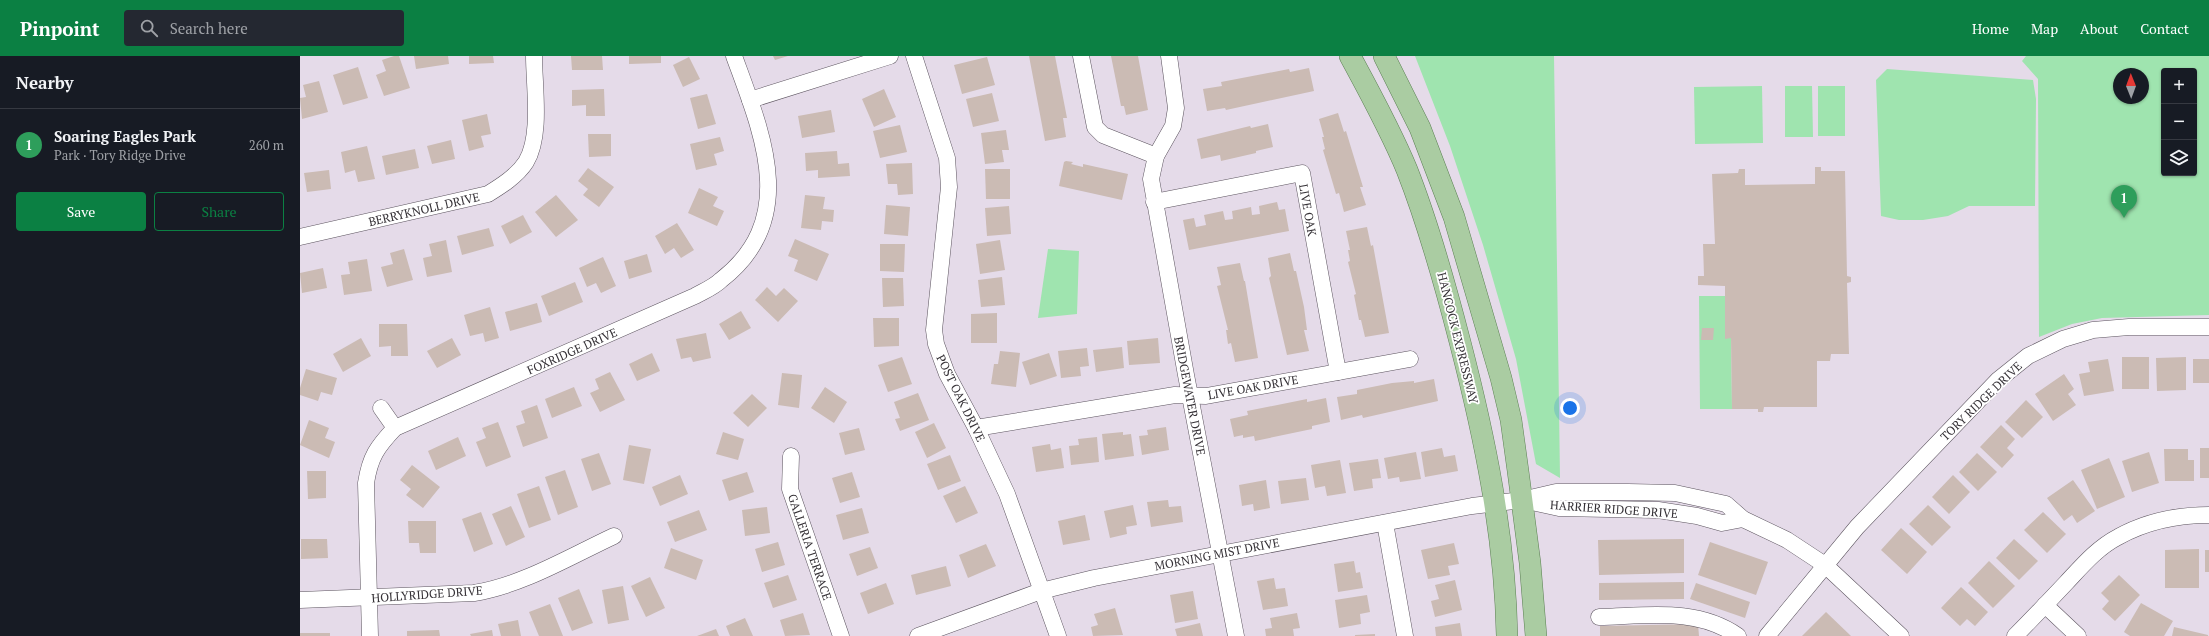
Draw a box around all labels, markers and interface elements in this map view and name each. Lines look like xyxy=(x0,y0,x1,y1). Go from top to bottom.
search box xyxy=(124,10,404,46)
text: Pinpoint xyxy=(20,16,100,41)
icon: search xyxy=(138,17,160,39)
text: Search here xyxy=(170,18,248,38)
text: Home xyxy=(1972,19,2009,38)
text: Map xyxy=(2031,19,2058,38)
text: About xyxy=(2080,19,2118,38)
text: Contact xyxy=(2140,19,2189,38)
north arrow xyxy=(2113,68,2149,104)
map controls xyxy=(2161,68,2197,176)
button: + xyxy=(2161,68,2197,104)
text: Nearby xyxy=(16,71,74,94)
button: − xyxy=(2161,104,2197,140)
text: Soaring Eagles Park xyxy=(54,126,196,146)
text: 1 xyxy=(25,136,33,154)
text: 260 m xyxy=(249,136,284,154)
button: layers xyxy=(2161,140,2197,176)
text: Park · Tory Ridge Drive xyxy=(54,146,186,164)
street label: LIVE OAK xyxy=(1296,183,1320,238)
pin: 1 xyxy=(2111,185,2137,218)
street label: BERRYKNOLL DRIVE xyxy=(367,189,481,229)
button: Save xyxy=(16,192,146,231)
button: Share xyxy=(154,192,284,231)
street label: HANCOCK EXPRESSWAY xyxy=(1434,271,1482,406)
street label: FOXRIDGE DRIVE xyxy=(525,324,619,378)
street label: BRIDGEWATER DRIVE xyxy=(1171,335,1209,457)
street label: POST OAK DRIVE xyxy=(933,352,989,444)
street label: TORY RIDGE DRIVE xyxy=(1937,358,2025,444)
street label: LIVE OAK DRIVE xyxy=(1207,372,1299,402)
your location xyxy=(1560,398,1580,418)
street label: GALLERIA TERRACE xyxy=(785,492,835,602)
street label: HARRIER RIDGE DRIVE xyxy=(1550,497,1678,521)
street label: MORNING MIST DRIVE xyxy=(1153,535,1281,573)
street label: HOLLYRIDGE DRIVE xyxy=(371,583,483,605)

